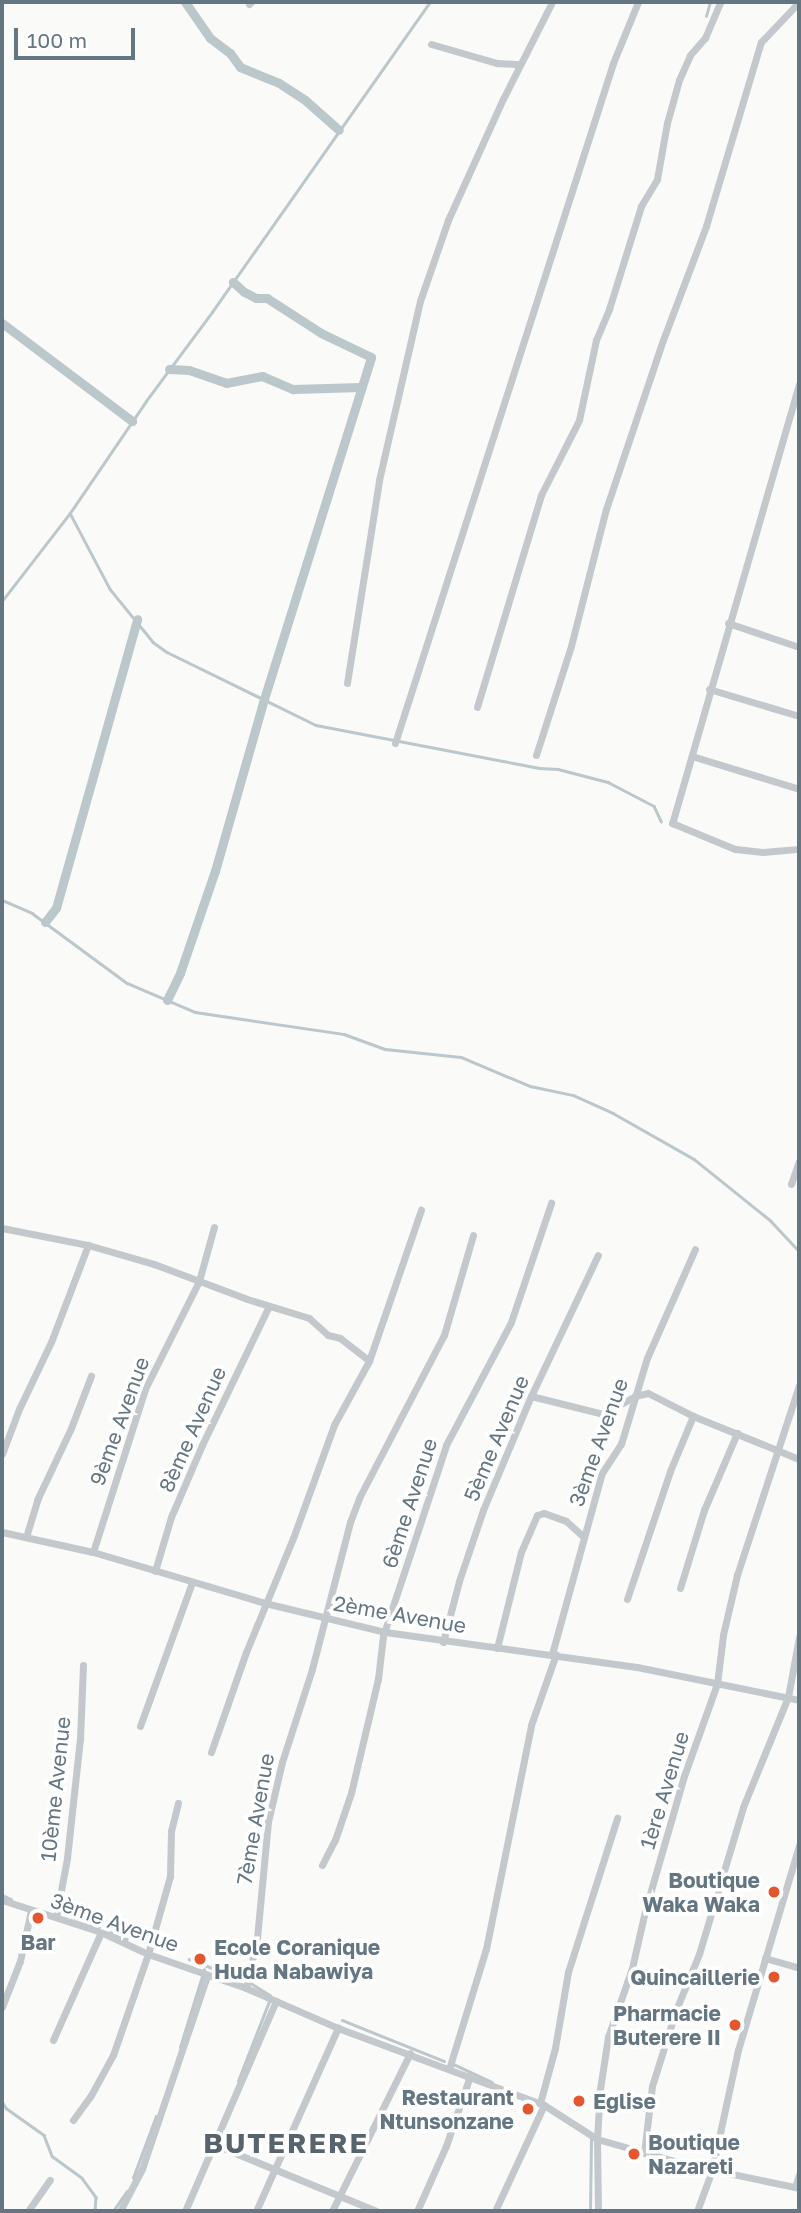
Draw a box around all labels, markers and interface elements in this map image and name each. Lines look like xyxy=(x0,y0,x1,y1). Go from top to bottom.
scale bar xyxy=(18,14,138,58)
text: 100 m xyxy=(27,27,87,53)
street label: 9ème Avenue xyxy=(84,1353,154,1489)
street label: 8ème Avenue xyxy=(153,1362,231,1496)
street label: 5ème Avenue xyxy=(458,1371,534,1505)
street label: 3ème Avenue xyxy=(563,1374,633,1510)
street label: 6ème Avenue xyxy=(376,1435,442,1571)
street label: 2ème Avenue xyxy=(332,1590,468,1638)
street label: 10ème Avenue xyxy=(35,1715,75,1863)
street label: 1ère Avenue xyxy=(634,1728,694,1852)
street label: 7ème Avenue xyxy=(231,1751,279,1887)
place label: Boutique Waka Waka xyxy=(642,1867,760,1917)
marker: Boutique Waka Waka xyxy=(766,1884,782,1900)
street label: 3ème Avenue xyxy=(47,1887,183,1957)
marker: Bar xyxy=(30,1910,46,1926)
place label: Bar xyxy=(20,1929,56,1955)
place label: Ecole Coranique Huda Nabawiya xyxy=(214,1934,380,1984)
marker: Ecole Coranique Huda Nabawiya xyxy=(192,1951,208,1967)
place label: Quincaillerie xyxy=(630,1964,760,1990)
marker: Quincaillerie xyxy=(766,1969,782,1985)
place label: Pharmacie Buterere II xyxy=(613,2000,721,2050)
marker: Pharmacie Buterere II xyxy=(727,2017,743,2033)
place label: Restaurant Ntunsonzane xyxy=(379,2084,514,2134)
place label: Eglise xyxy=(593,2088,656,2114)
marker: Eglise xyxy=(571,2093,587,2109)
marker: Restaurant Ntunsonzane xyxy=(520,2101,536,2117)
district label: BUTERERE xyxy=(204,2126,368,2160)
place label: Boutique Nazareti xyxy=(648,2129,740,2179)
marker: Boutique Nazareti xyxy=(626,2146,642,2162)

